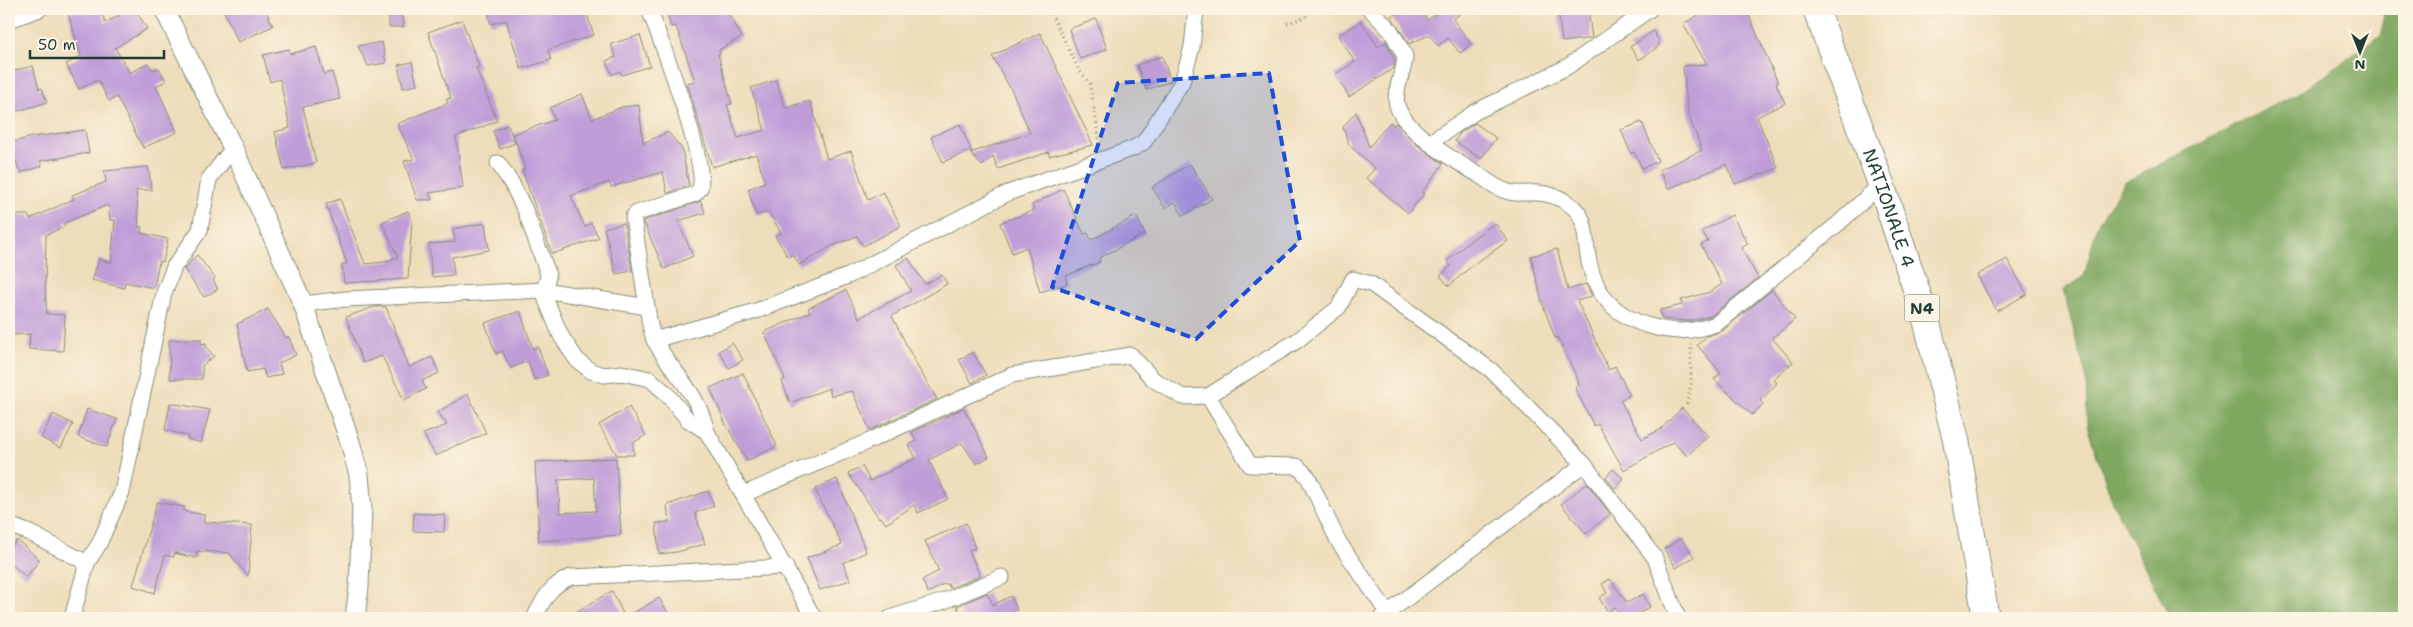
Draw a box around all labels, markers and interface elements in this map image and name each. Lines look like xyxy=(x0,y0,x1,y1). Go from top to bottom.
scale bar xyxy=(30,28,164,60)
north arrow xyxy=(2336,28,2386,78)
text: 50 m xyxy=(38,35,76,55)
text: N xyxy=(2354,56,2366,74)
street label: NATIONALE 4 xyxy=(1857,145,1920,271)
road number: N4 xyxy=(1904,294,1940,322)

